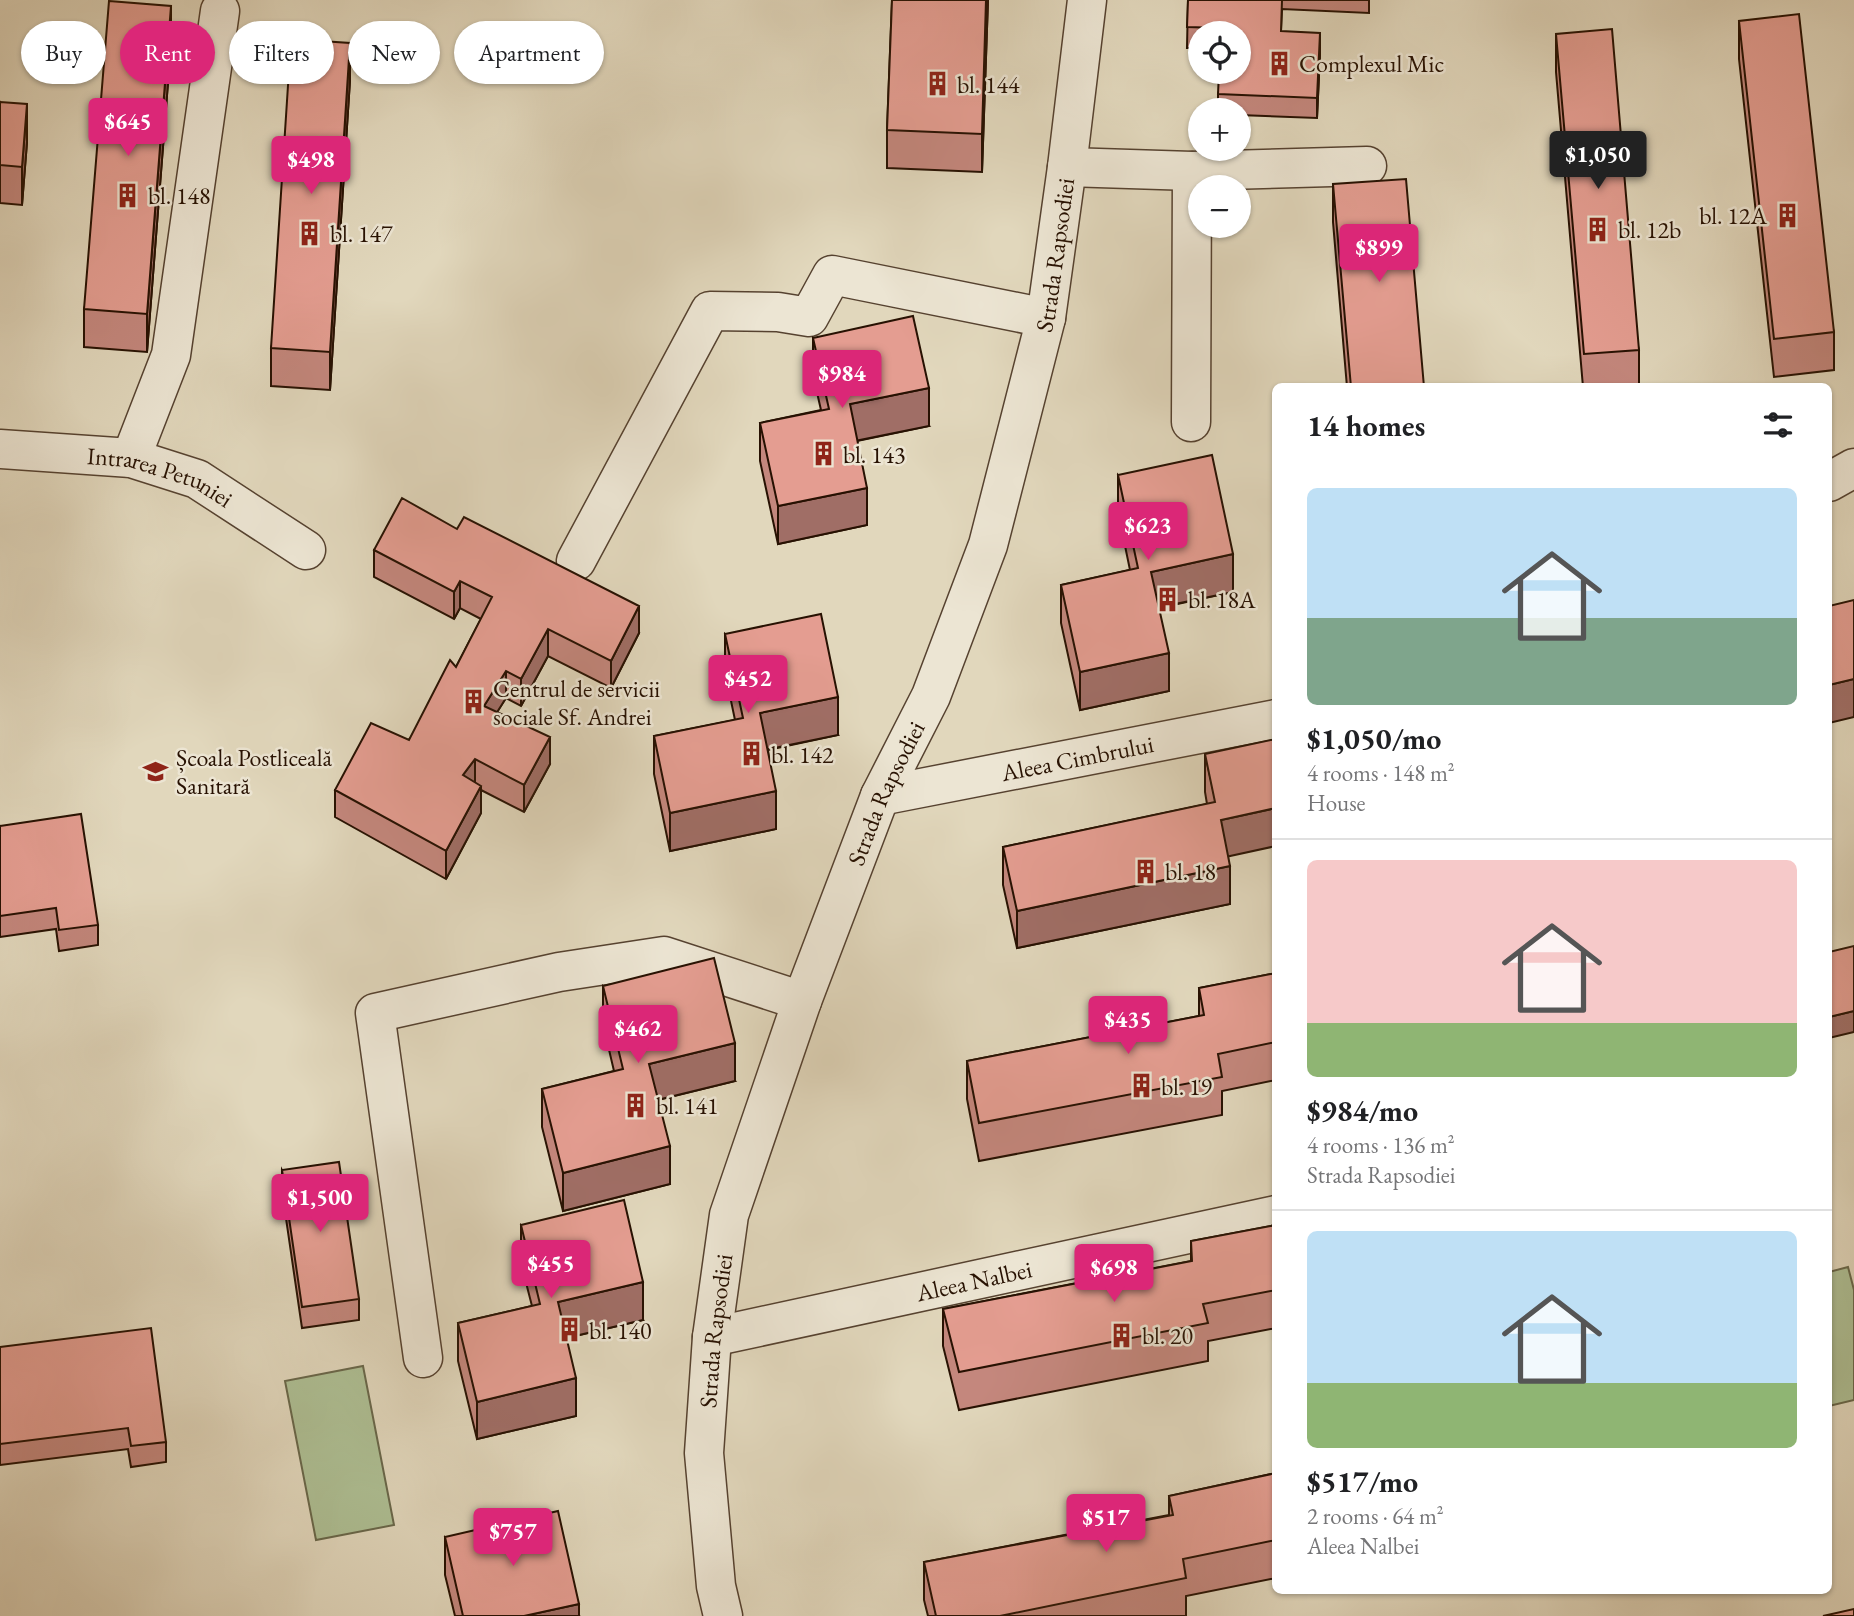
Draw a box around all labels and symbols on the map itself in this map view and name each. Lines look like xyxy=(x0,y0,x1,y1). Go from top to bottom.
place label: Complexul Mic xyxy=(1299,48,1444,79)
building icon: Complexul Mic xyxy=(1265,49,1293,77)
place label: bl. 144 xyxy=(957,69,1020,100)
building icon: bl. 144 xyxy=(923,70,951,98)
pin: $645 xyxy=(87,99,169,158)
pin: $1,050 xyxy=(1541,132,1655,191)
pin: $498 xyxy=(270,136,352,196)
street label: Strada Rapsodiei xyxy=(1028,176,1081,335)
place label: bl. 148 xyxy=(148,180,211,211)
building icon: bl. 148 xyxy=(114,181,142,209)
place label: bl. 12A xyxy=(1699,200,1767,231)
building icon: bl. 12A xyxy=(1773,201,1801,229)
place label: bl. 12b xyxy=(1618,214,1681,245)
building icon: bl. 12b xyxy=(1584,215,1612,243)
place label: bl. 147 xyxy=(330,218,393,249)
building icon: bl. 147 xyxy=(296,219,324,247)
pin: $899 xyxy=(1338,224,1420,284)
pin: $984 xyxy=(801,350,883,410)
place label: bl. 143 xyxy=(843,439,906,470)
street label: Intrarea Petuniei xyxy=(86,440,239,514)
building icon: bl. 143 xyxy=(809,440,837,468)
pin: $623 xyxy=(1107,503,1189,562)
place label: bl. 18A xyxy=(1188,584,1256,615)
building icon: bl. 18A xyxy=(1154,585,1182,613)
pin: $452 xyxy=(707,656,789,715)
place label: Centrul de servicii sociale Sf. Andrei xyxy=(493,673,660,732)
building icon: Centrul de servicii sociale Sf. Andrei xyxy=(459,688,487,716)
street label: Strada Rapsodiei xyxy=(840,716,931,870)
street label: Aleea Cimbrului xyxy=(998,728,1156,788)
place label: bl. 142 xyxy=(771,739,834,770)
building icon: bl. 142 xyxy=(737,740,765,768)
place label: Școala Postliceală Sanitară xyxy=(176,742,332,801)
school or university icon: Școala Postliceală Sanitară xyxy=(142,757,170,785)
place label: bl. 18 xyxy=(1165,856,1216,887)
building icon: bl. 18 xyxy=(1131,857,1159,885)
pin: $435 xyxy=(1087,996,1169,1056)
pin: $462 xyxy=(597,1006,679,1065)
place label: bl. 19 xyxy=(1161,1071,1213,1102)
building icon: bl. 19 xyxy=(1127,1072,1155,1100)
place label: bl. 141 xyxy=(656,1090,719,1121)
building icon: bl. 141 xyxy=(622,1091,650,1119)
pin: $1,500 xyxy=(263,1174,377,1234)
pin: $455 xyxy=(510,1240,592,1300)
pin: $698 xyxy=(1073,1244,1155,1304)
street label: Strada Rapsodiei xyxy=(692,1252,739,1409)
street label: Aleea Nalbei xyxy=(912,1253,1035,1308)
place label: bl. 140 xyxy=(589,1315,652,1346)
building icon: bl. 140 xyxy=(555,1316,583,1344)
place label: bl. 20 xyxy=(1142,1320,1193,1351)
building icon: bl. 20 xyxy=(1108,1321,1136,1349)
pin: $517 xyxy=(1065,1494,1147,1554)
pin: $757 xyxy=(472,1508,554,1568)

